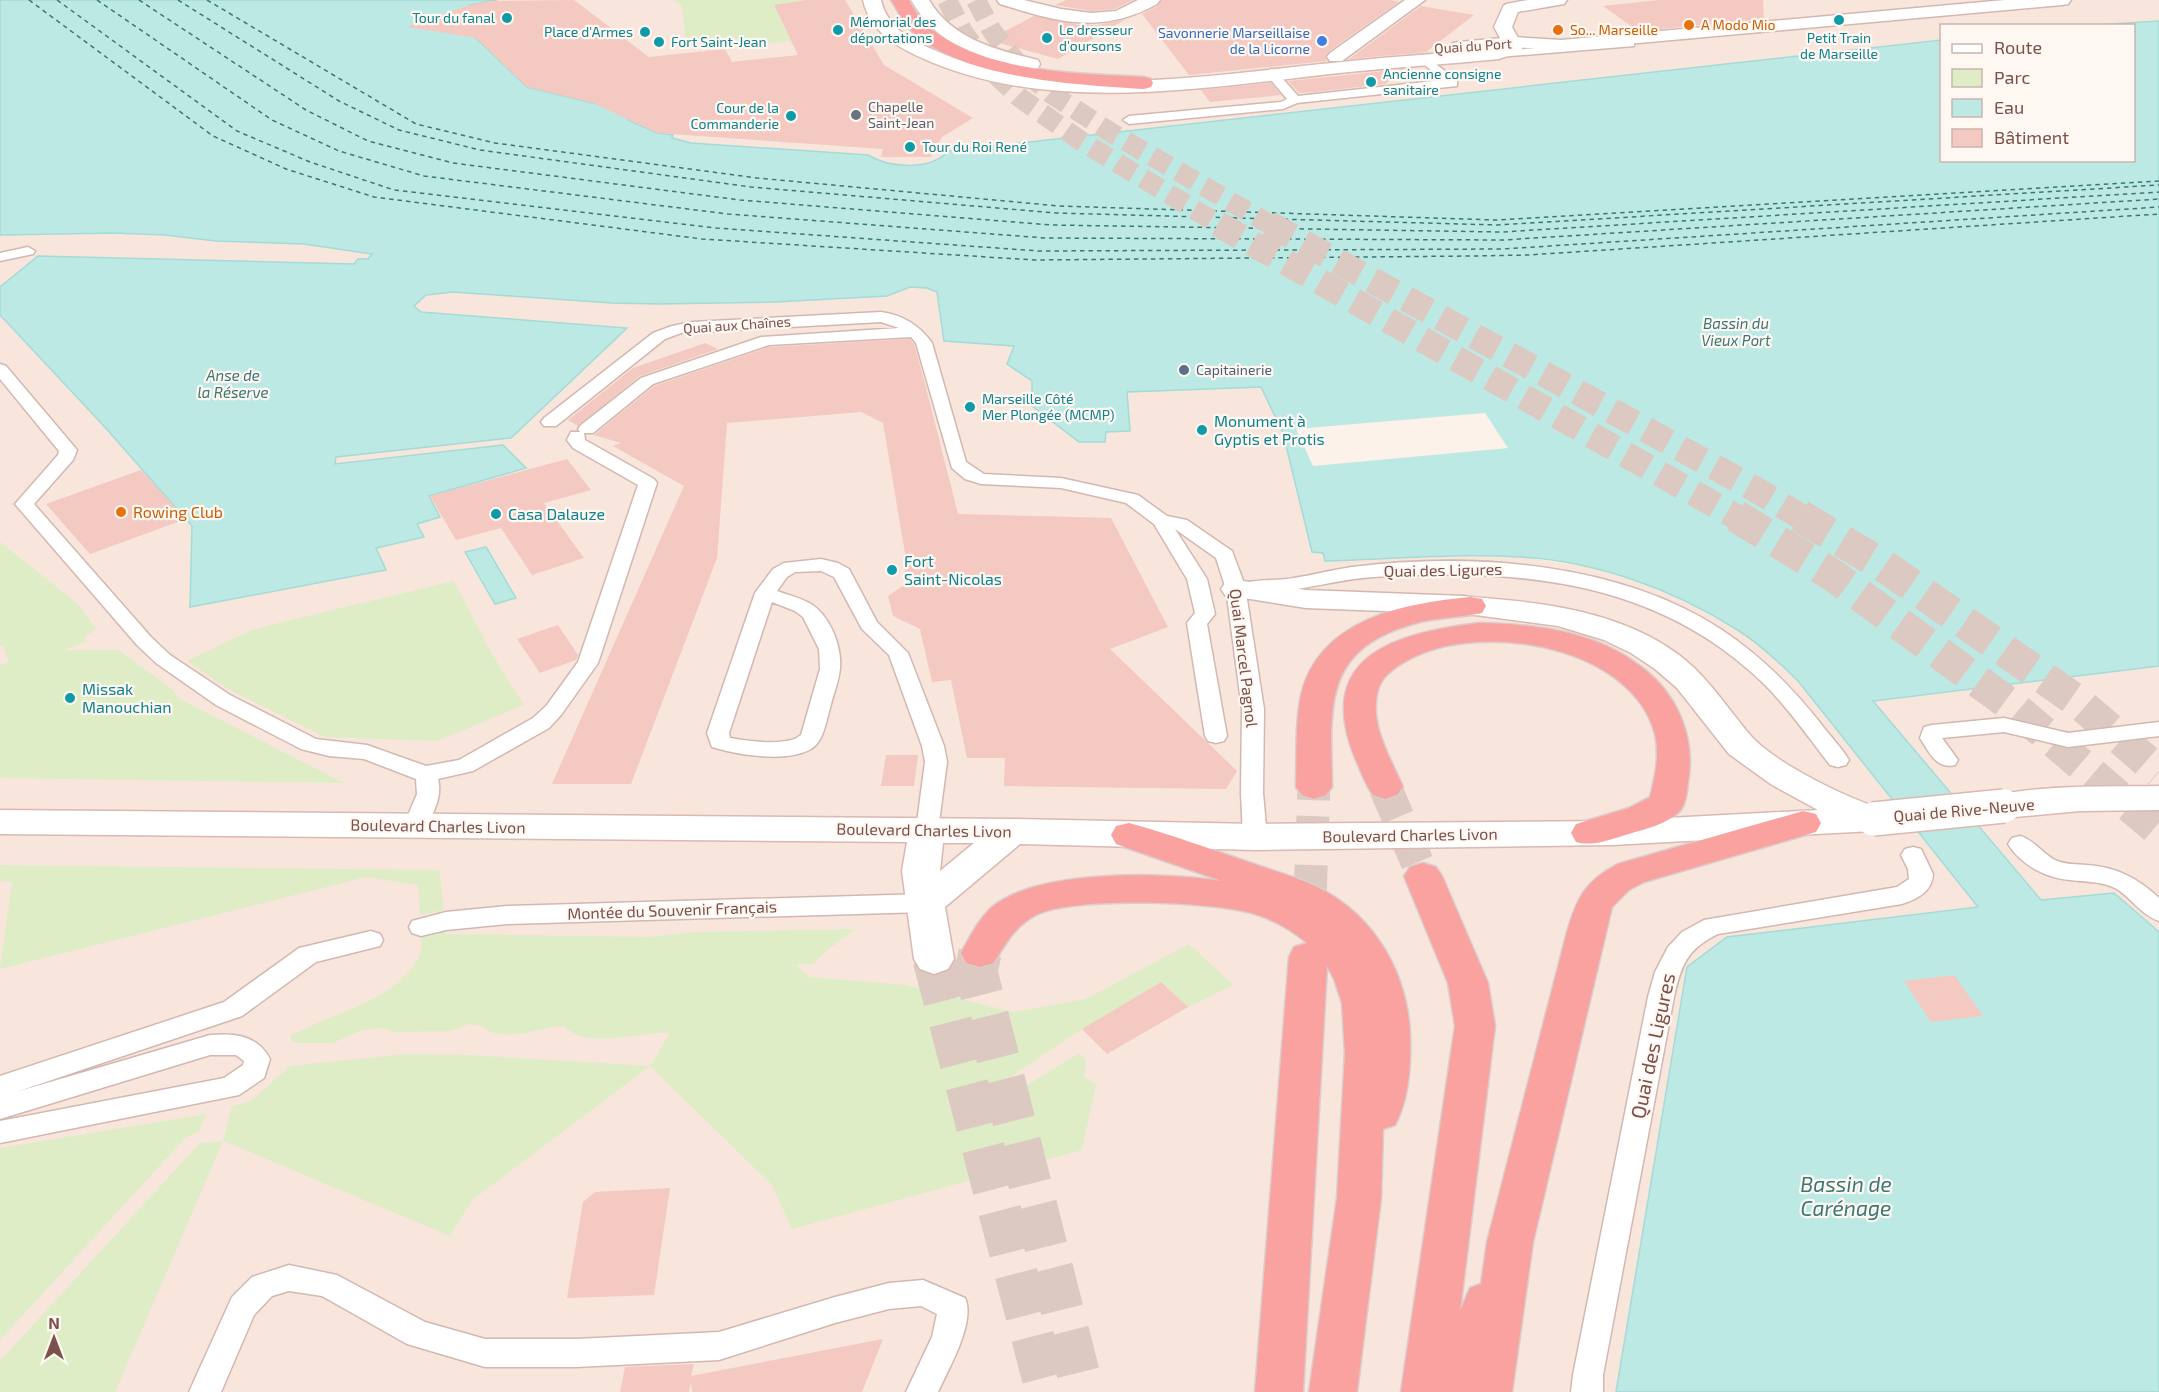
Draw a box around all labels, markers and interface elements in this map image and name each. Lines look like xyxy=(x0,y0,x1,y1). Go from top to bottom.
place label: Tour du fanal xyxy=(412,9,496,26)
marker: Tour du fanal xyxy=(500,11,514,25)
place label: Mémorial des déportations xyxy=(850,13,936,46)
marker: Petit Train de Marseille xyxy=(1832,13,1846,27)
place label: A Modo Mio xyxy=(1701,16,1776,33)
marker: A Modo Mio xyxy=(1682,18,1696,32)
place label: Le dresseur d'oursons xyxy=(1059,21,1134,54)
place label: So... Marseille xyxy=(1570,21,1658,38)
place label: Place d'Armes xyxy=(544,23,633,40)
marker: Mémorial des déportations xyxy=(831,23,845,37)
marker: So... Marseille xyxy=(1551,23,1565,37)
place label: Savonnerie Marseillaise de la Licorne xyxy=(1158,24,1310,57)
legend xyxy=(1940,24,2135,162)
marker: Place d'Armes xyxy=(638,25,652,39)
place label: Petit Train de Marseille xyxy=(1800,29,1878,62)
marker: Le dresseur d'oursons xyxy=(1040,31,1054,45)
place label: Fort Saint-Jean xyxy=(671,33,767,50)
marker: Savonnerie Marseillaise de la Licorne xyxy=(1315,34,1329,48)
street label: Quai du Port xyxy=(1434,34,1512,57)
marker: Fort Saint-Jean xyxy=(652,35,666,49)
text: Route xyxy=(1994,36,2042,58)
place label: Ancienne consigne sanitaire xyxy=(1383,65,1501,98)
text: Parc xyxy=(1994,66,2030,88)
marker: Ancienne consigne sanitaire xyxy=(1364,75,1378,89)
text: Eau xyxy=(1994,96,2024,118)
place label: Chapelle Saint-Jean xyxy=(868,98,934,131)
place label: Cour de la Commanderie xyxy=(691,99,779,132)
marker: Chapelle Saint-Jean xyxy=(849,108,863,122)
marker: Cour de la Commanderie xyxy=(784,109,798,123)
text: Bâtiment xyxy=(1994,126,2069,148)
place label: Tour du Roi René xyxy=(922,138,1027,155)
marker: Tour du Roi René xyxy=(903,140,917,154)
street label: Quai aux Chaînes xyxy=(683,312,791,337)
water label: Bassin du Vieux Port xyxy=(1701,314,1771,349)
place label: Capitainerie xyxy=(1196,361,1272,378)
marker: Capitainerie xyxy=(1177,363,1191,377)
water label: Anse de la Réserve xyxy=(197,366,269,401)
place label: Marseille Côté Mer Plongée (MCMP) xyxy=(982,390,1115,423)
marker: Marseille Côté Mer Plongée (MCMP) xyxy=(963,400,977,414)
place label: Monument à Gyptis et Protis xyxy=(1214,411,1325,448)
marker: Monument à Gyptis et Protis xyxy=(1195,423,1209,437)
place label: Rowing Club xyxy=(133,502,223,521)
place label: Casa Dalauze xyxy=(508,504,605,523)
marker: Rowing Club xyxy=(114,505,128,519)
marker: Casa Dalauze xyxy=(489,507,503,521)
place label: Fort Saint-Nicolas xyxy=(904,551,1002,588)
street label: Quai des Ligures xyxy=(1383,559,1503,581)
marker: Fort Saint-Nicolas xyxy=(885,563,899,577)
street label: Quai Marcel Pagnol xyxy=(1226,587,1262,729)
place label: Missak Manouchian xyxy=(82,679,172,716)
marker: Missak Manouchian xyxy=(63,691,77,705)
street label: Quai de Rive-Neuve xyxy=(1893,794,2035,826)
street label: Boulevard Charles Livon xyxy=(350,814,526,837)
street label: Boulevard Charles Livon xyxy=(836,818,1012,841)
street label: Boulevard Charles Livon xyxy=(1322,823,1498,846)
street label: Montée du Souvenir Français xyxy=(567,896,777,924)
street label: Quai des Ligures xyxy=(1625,971,1679,1121)
water label: Bassin de Carénage xyxy=(1800,1171,1892,1220)
north arrow xyxy=(24,1308,84,1368)
text: N xyxy=(48,1313,60,1332)

